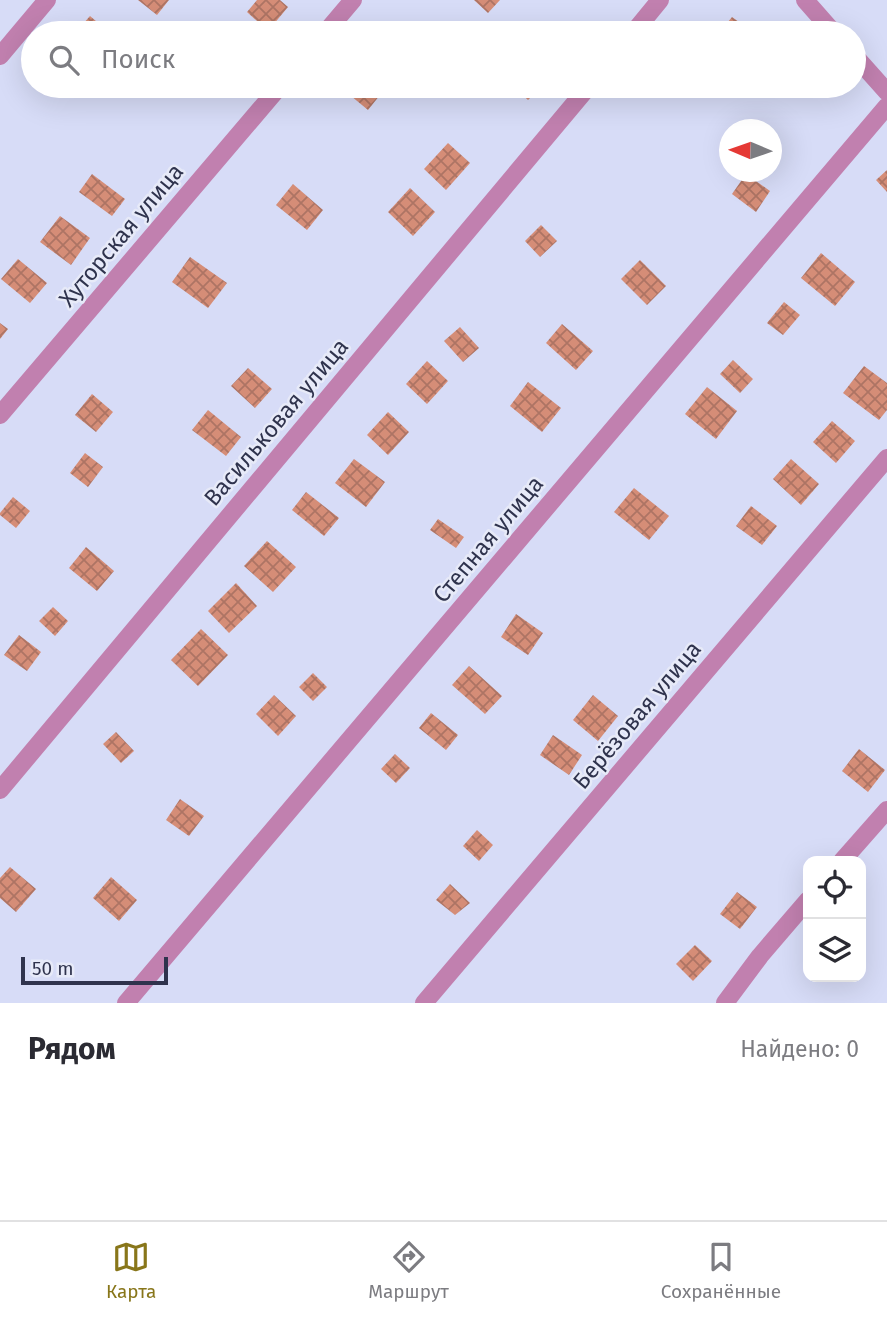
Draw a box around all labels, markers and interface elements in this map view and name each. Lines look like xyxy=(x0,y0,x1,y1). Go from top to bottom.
search box xyxy=(21,21,866,98)
icon: search xyxy=(45,41,83,79)
text: Поиск xyxy=(101,44,175,75)
north arrow xyxy=(719,119,782,182)
street label: Хуторская улица xyxy=(53,158,189,312)
street label: Васильковая улица xyxy=(198,333,354,511)
street label: Степная улица xyxy=(427,470,549,608)
street label: Берёзовая улица xyxy=(567,635,707,795)
map controls xyxy=(803,856,866,982)
button: locate xyxy=(803,856,866,919)
button: layers xyxy=(803,919,866,982)
scale bar xyxy=(21,954,168,986)
text: 50 m xyxy=(32,957,73,980)
text: Рядом xyxy=(28,1031,116,1067)
text: Найдено: 0 xyxy=(740,1035,859,1063)
tab: Карта xyxy=(106,1238,156,1303)
tab: Маршрут xyxy=(368,1238,449,1303)
tab: Сохранённые xyxy=(661,1238,781,1303)

